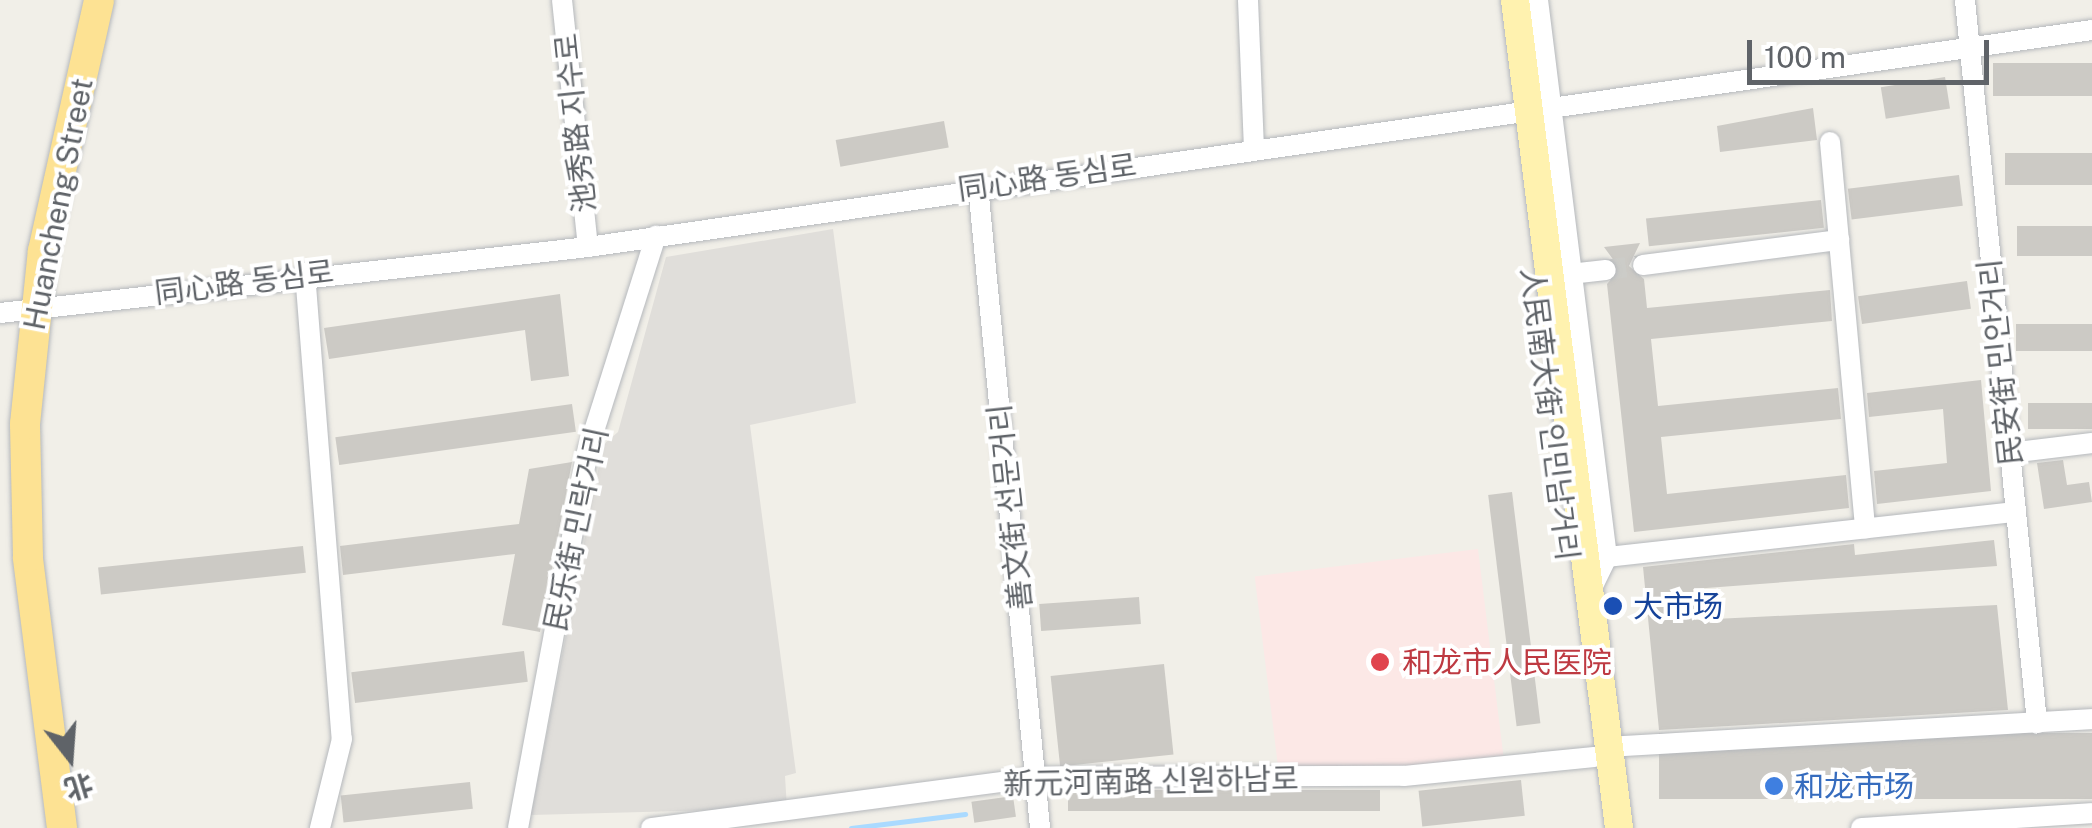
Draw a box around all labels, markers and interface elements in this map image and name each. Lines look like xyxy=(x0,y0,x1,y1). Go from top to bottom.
scale bar xyxy=(1752,20,1994,82)
street label: 池秀路 지수로 xyxy=(548,32,602,214)
text: 100 m xyxy=(1764,39,1846,75)
street label: Huancheng Street xyxy=(16,75,100,333)
street label: 同心路 동심로 xyxy=(955,147,1139,207)
street label: 同心路 동심로 xyxy=(152,253,336,311)
street label: 民安街 민안거리 xyxy=(1971,257,2029,467)
street label: 人民南大街 인민남거리 xyxy=(1514,265,1586,563)
street label: 善文街 선문거리 xyxy=(981,402,1039,612)
street label: 民乐街 민락거리 xyxy=(537,424,615,634)
place label: 大市场 xyxy=(1633,588,1723,624)
marker: 大市场 xyxy=(1602,595,1624,617)
place label: 和龙市人民医院 xyxy=(1402,644,1612,680)
marker: 和龙市人民医院 xyxy=(1367,649,1393,675)
north arrow xyxy=(20,708,120,808)
street label: 新元河南路 신원하남로 xyxy=(1003,760,1299,802)
text: 北 xyxy=(61,767,97,807)
place label: 和龙市场 xyxy=(1794,768,1914,804)
marker: 和龙市场 xyxy=(1763,775,1785,797)

